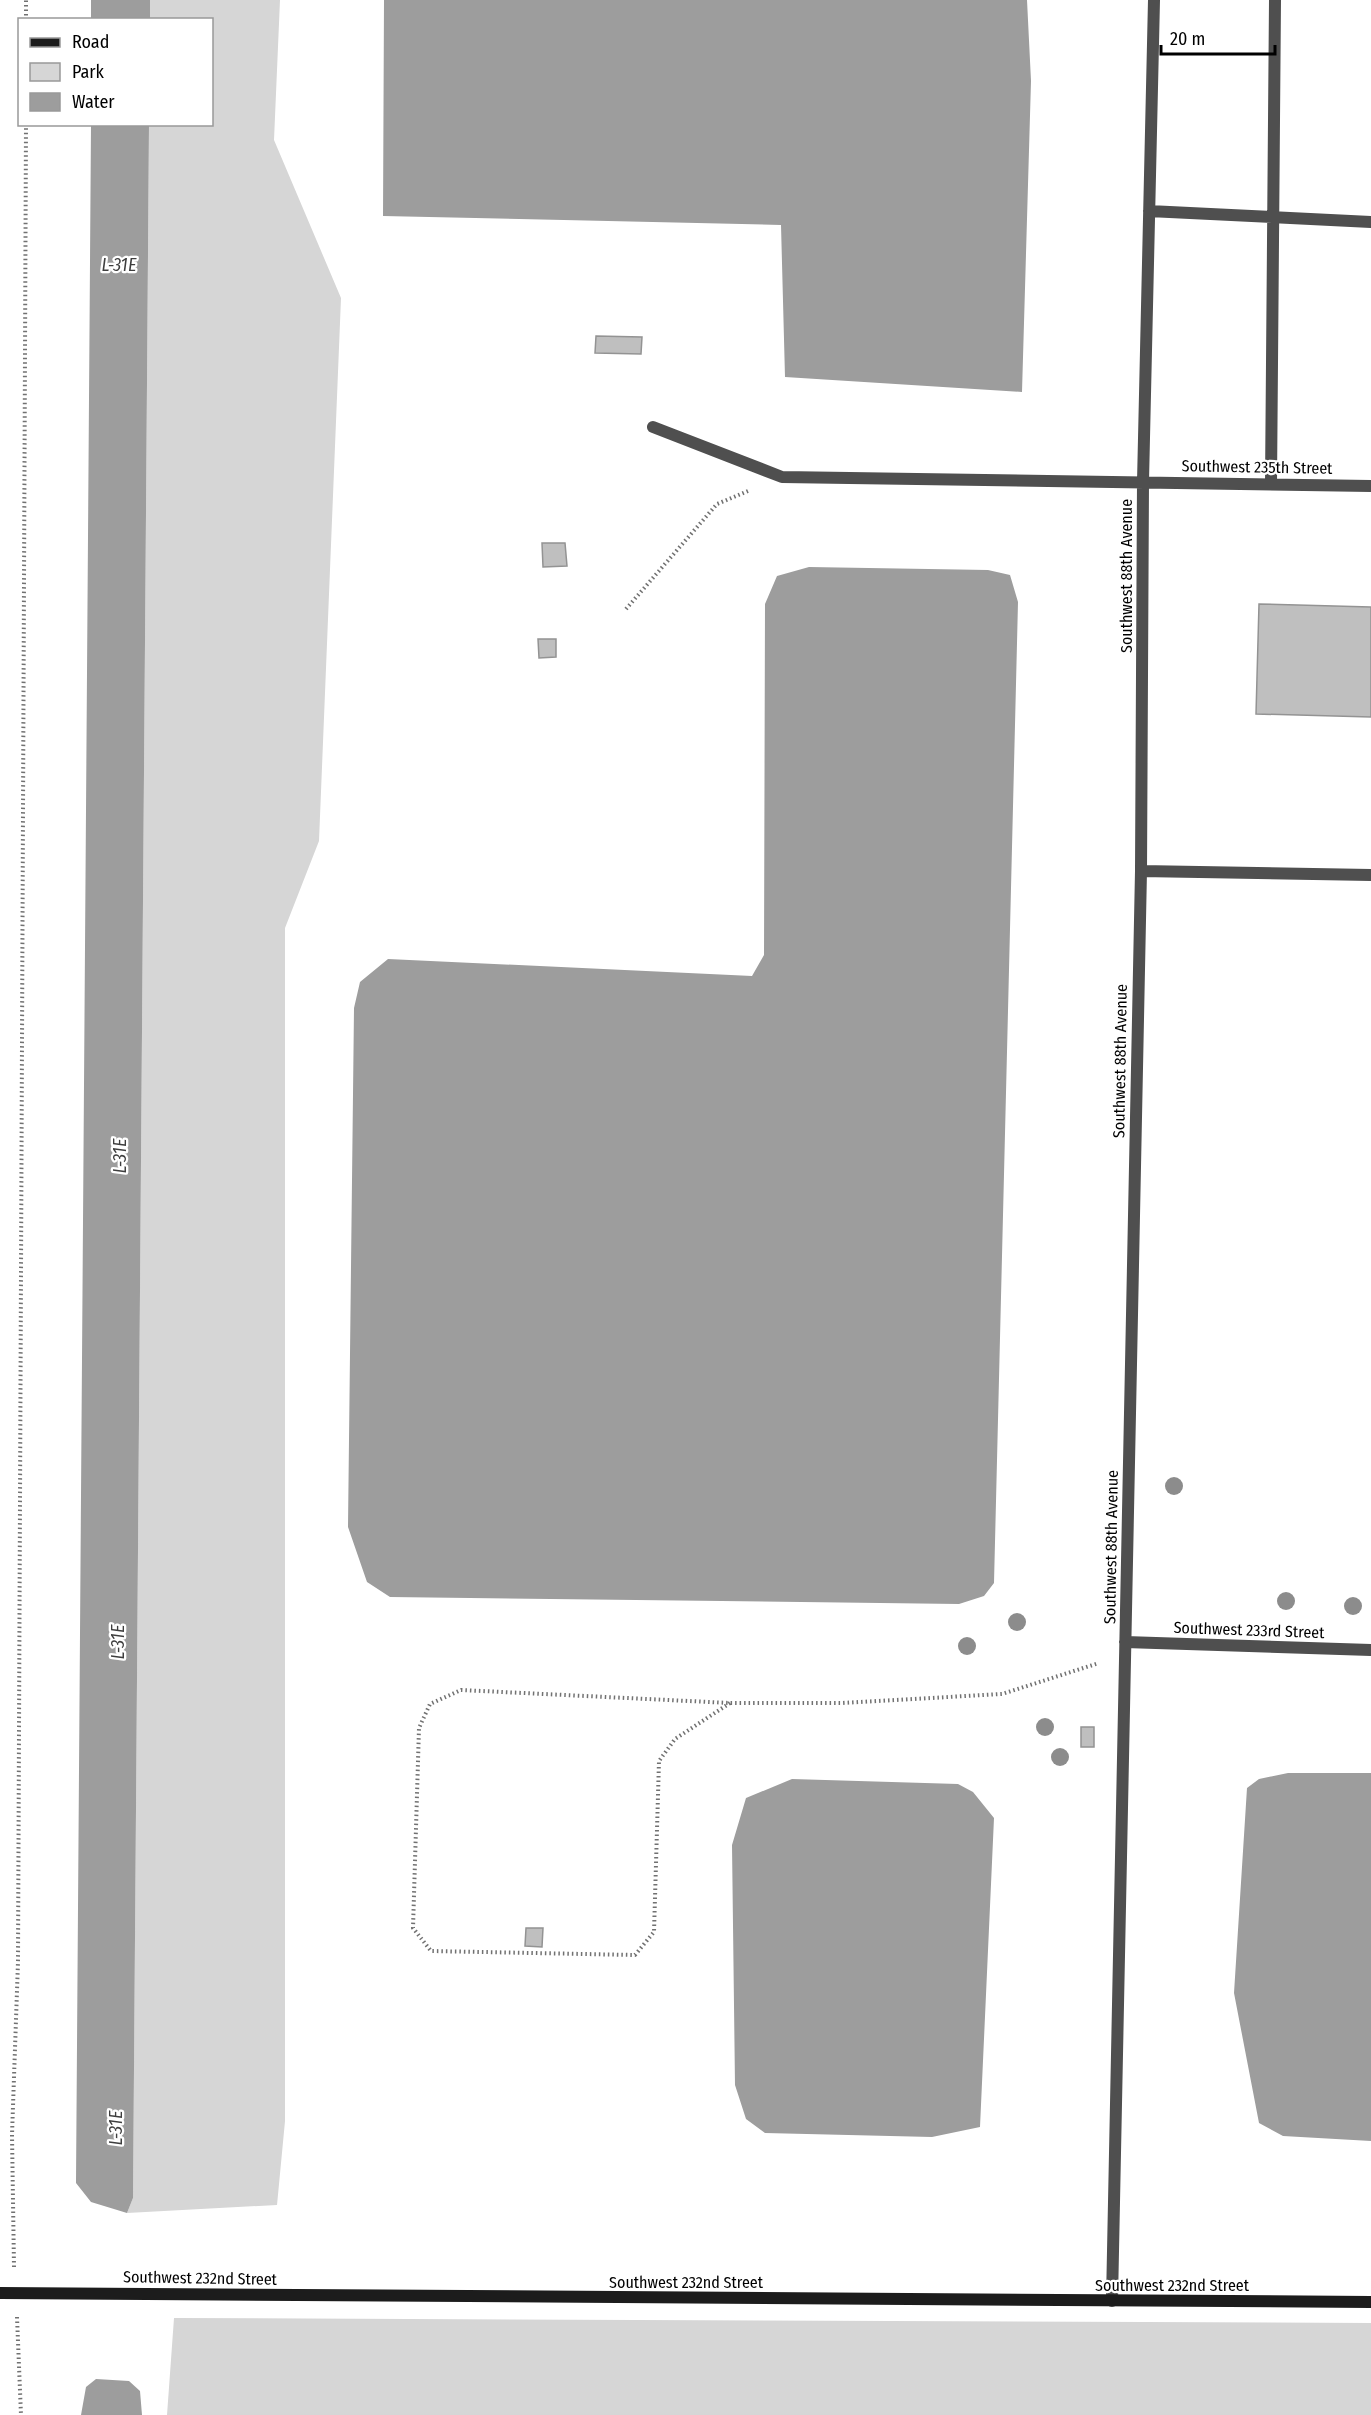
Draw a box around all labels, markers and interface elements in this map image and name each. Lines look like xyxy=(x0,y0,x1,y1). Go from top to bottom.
legend xyxy=(18,18,213,126)
scale bar xyxy=(1161,18,1275,56)
text: 20 m xyxy=(1170,28,1205,50)
text: Road xyxy=(72,31,109,53)
text: Park xyxy=(72,61,105,83)
text: Water xyxy=(72,91,115,113)
water label: L-31E xyxy=(102,254,137,276)
street label: Southwest 235th Street xyxy=(1181,456,1333,478)
street label: Southwest 88th Avenue xyxy=(1117,499,1136,653)
street label: Southwest 88th Avenue xyxy=(1109,984,1131,1138)
water label: L-31E xyxy=(109,1138,131,1173)
street label: Southwest 88th Avenue xyxy=(1100,1470,1122,1624)
street label: Southwest 233rd Street xyxy=(1173,1618,1325,1642)
water label: L-31E xyxy=(107,1624,129,1659)
water label: L-31E xyxy=(105,2110,127,2145)
street label: Southwest 232nd Street xyxy=(123,2267,278,2289)
street label: Southwest 232nd Street xyxy=(609,2273,764,2292)
street label: Southwest 232nd Street xyxy=(1095,2276,1250,2295)

